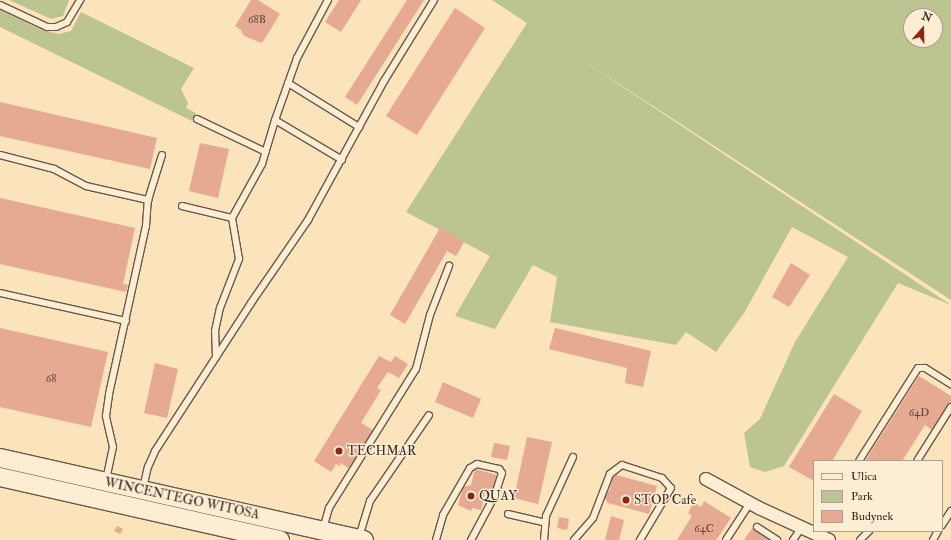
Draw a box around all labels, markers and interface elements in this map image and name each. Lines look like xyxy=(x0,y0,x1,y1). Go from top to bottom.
north arrow xyxy=(903,8,943,48)
text: N xyxy=(920,9,934,25)
house number: 68B xyxy=(248,13,266,27)
house number: 68 xyxy=(46,372,56,386)
house number: 64D xyxy=(909,406,929,420)
place label: TECHMAR xyxy=(347,443,416,459)
marker: TECHMAR xyxy=(334,446,344,456)
legend xyxy=(813,460,943,532)
text: Ulica xyxy=(851,469,877,484)
street label: WINCENTEGO WITOSA xyxy=(103,475,261,523)
place label: QUAY xyxy=(479,488,517,504)
text: Park xyxy=(851,489,873,504)
marker: QUAY xyxy=(466,491,476,501)
place label: STOP Cafe xyxy=(634,492,696,508)
marker: STOP Cafe xyxy=(621,495,631,505)
text: Budynek xyxy=(851,509,893,524)
house number: 64C xyxy=(694,522,714,536)

